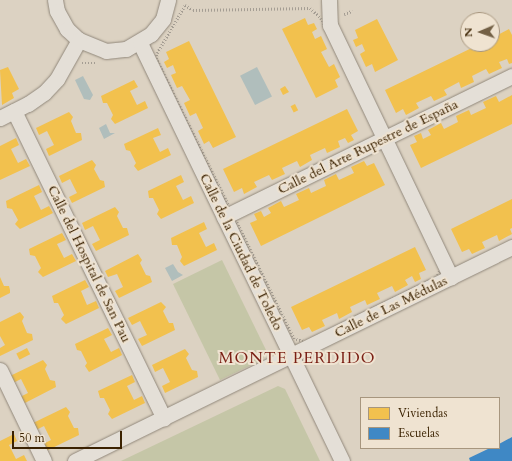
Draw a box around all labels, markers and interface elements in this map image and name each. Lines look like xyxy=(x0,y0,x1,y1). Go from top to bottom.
north arrow xyxy=(460,12,500,52)
text: N xyxy=(461,27,476,37)
street label: Calle del Arte Rupestre de España xyxy=(275,96,461,198)
street label: Calle de la Ciudad de Toledo xyxy=(196,171,286,333)
street label: Calle del Hospital de San Pau xyxy=(44,183,134,345)
street label: Calle de Las Médulas xyxy=(332,272,450,342)
district label: MONTE PERDIDO xyxy=(218,348,376,368)
legend xyxy=(360,397,500,449)
text: Viviendas xyxy=(398,405,448,421)
scale bar xyxy=(14,423,124,449)
text: Escuelas xyxy=(398,425,439,441)
text: 50 m xyxy=(19,430,45,446)

